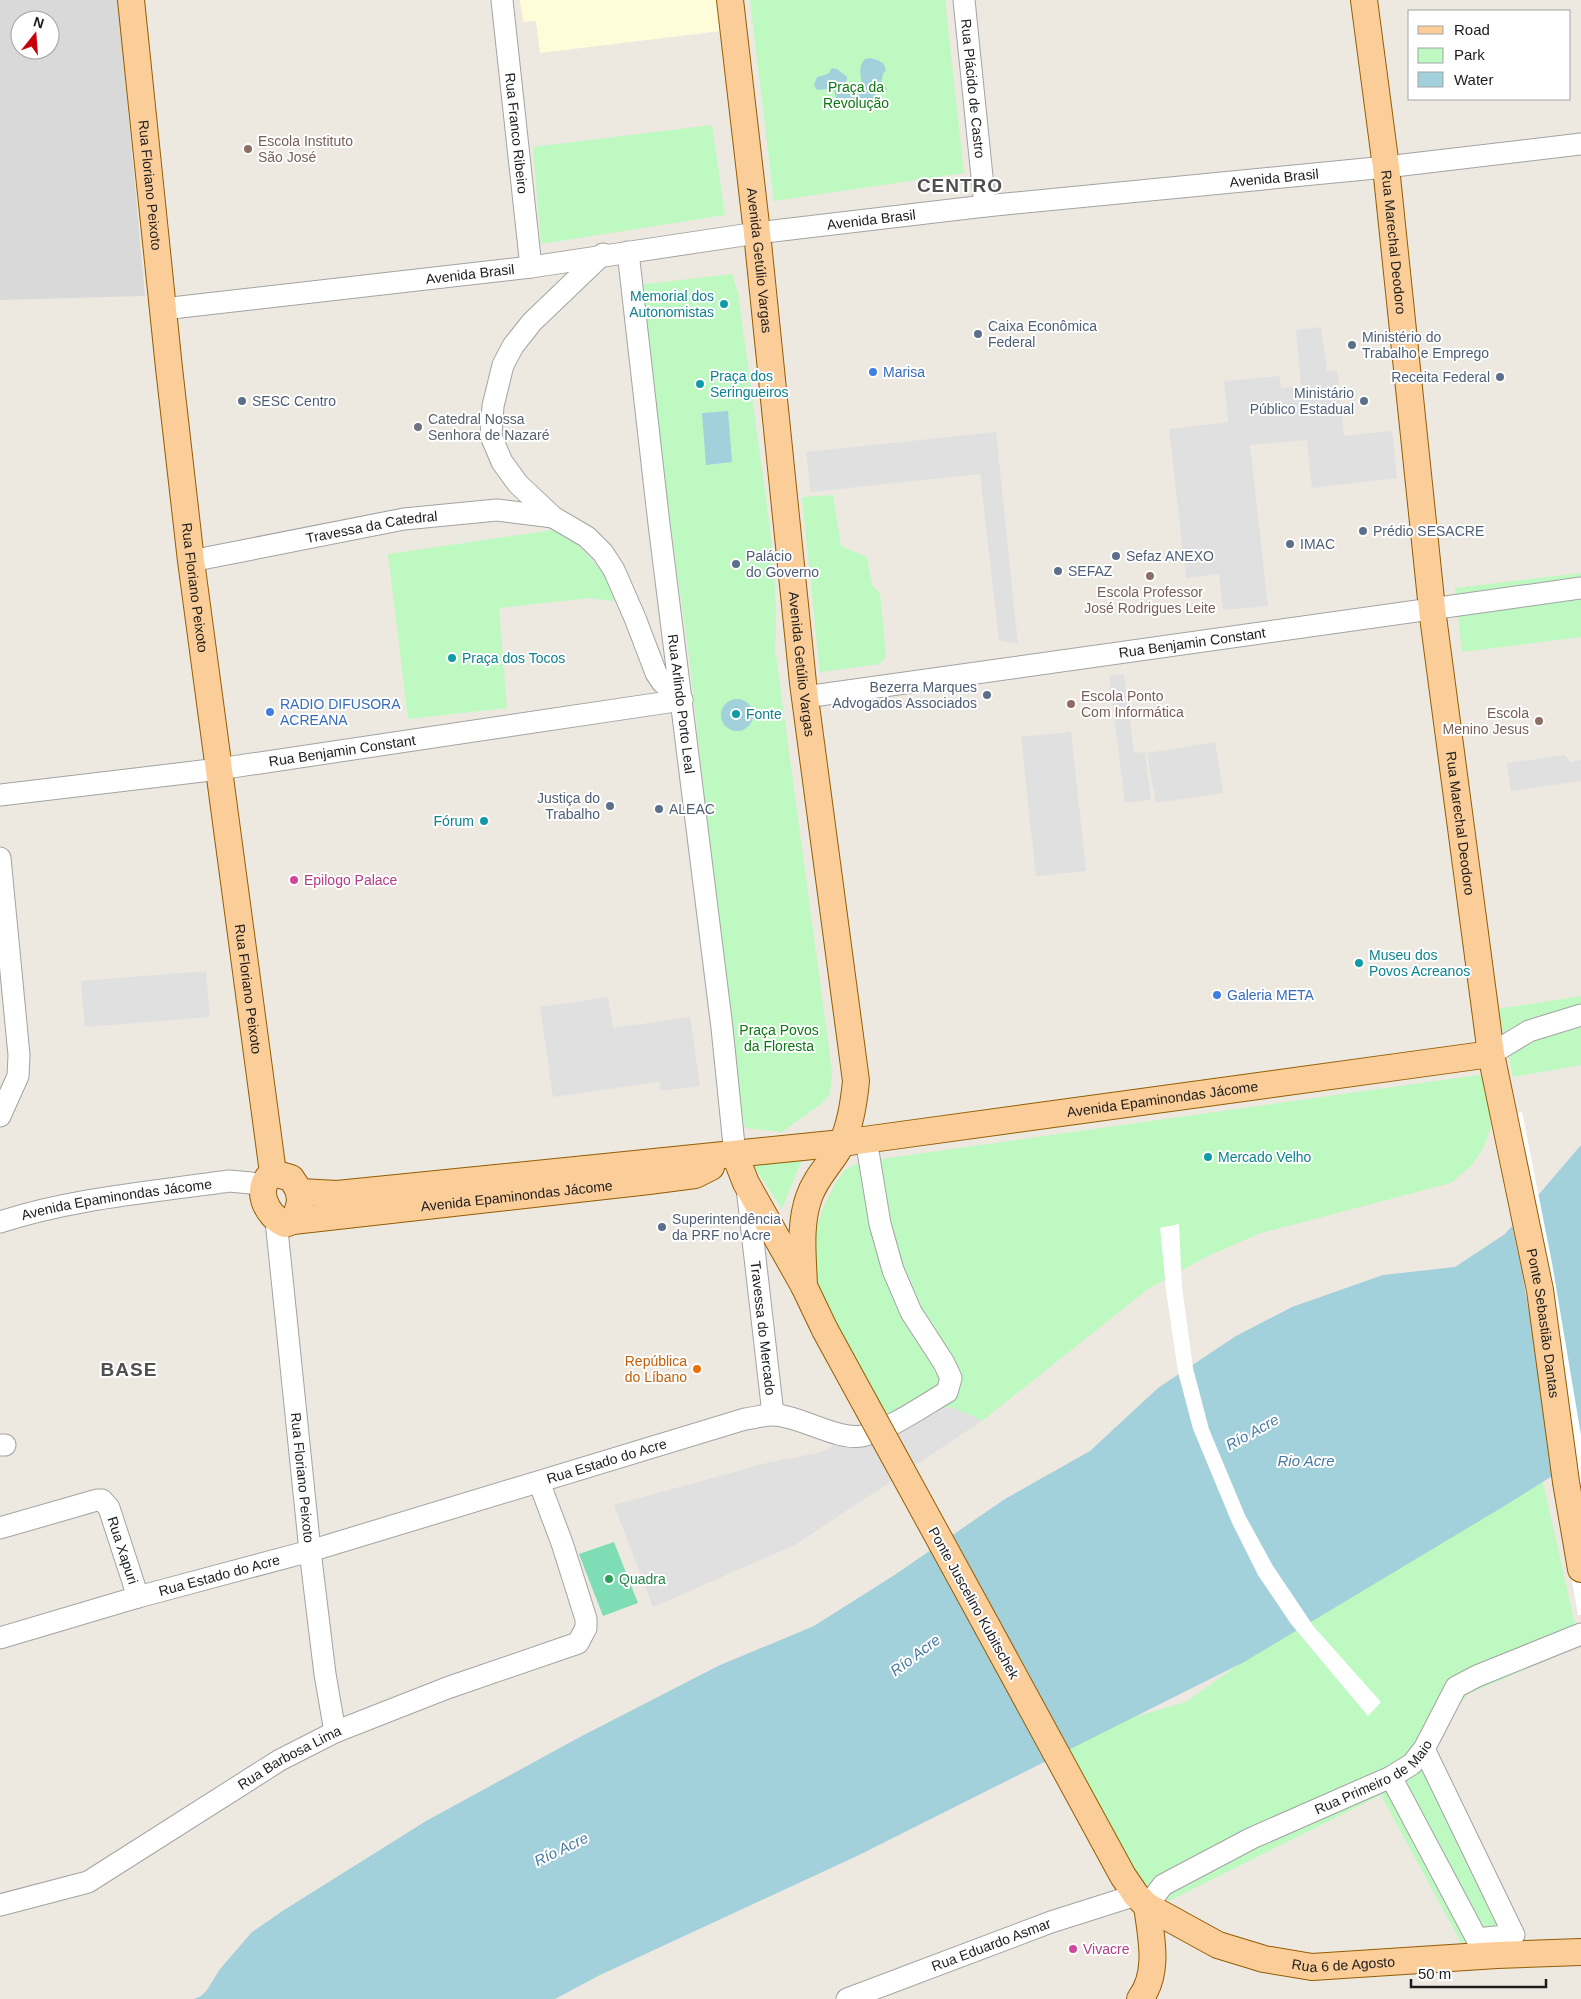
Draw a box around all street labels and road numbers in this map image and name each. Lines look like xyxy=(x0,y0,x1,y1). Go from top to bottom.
street label: Rua Plácido de Castro xyxy=(958,18,988,159)
street label: Rua Franco Ribeiro xyxy=(502,72,531,195)
street label: Rua Floriano Peixoto xyxy=(135,119,165,251)
street label: Avenida Brasil xyxy=(1229,166,1319,190)
street label: Rua Marechal Deodoro xyxy=(1378,169,1409,315)
street label: Avenida Getúlio Vargas xyxy=(744,187,775,334)
street label: Avenida Brasil xyxy=(826,206,917,233)
street label: Avenida Brasil xyxy=(425,261,515,287)
street label: Travessa da Catedral xyxy=(304,508,438,546)
street label: Rua Floriano Peixoto xyxy=(179,522,211,654)
street label: Avenida Getúlio Vargas xyxy=(786,591,818,738)
street label: Rua Benjamin Constant xyxy=(1118,624,1267,661)
street label: Rua Arlindo Porto Leal xyxy=(665,633,698,774)
street label: Rua Benjamin Constant xyxy=(268,732,417,769)
street label: Rua Marechal Deodoro xyxy=(1443,750,1478,896)
street label: Rua Floriano Peixoto xyxy=(232,923,265,1055)
street label: Avenida Epaminondas Jácome xyxy=(1066,1078,1259,1120)
street label: Avenida Epaminondas Jácome xyxy=(19,1175,213,1223)
street label: Avenida Epaminondas Jácome xyxy=(420,1177,614,1215)
street label: Ponte Sebastião Dantas xyxy=(1524,1247,1563,1399)
street label: Travessa do Mercado xyxy=(747,1260,779,1396)
street label: Rua Floriano Peixoto xyxy=(288,1412,317,1544)
street label: Rua Estado do Acre xyxy=(545,1435,669,1487)
street label: Rua Xapuri xyxy=(104,1514,141,1586)
street label: Ponte Juscelino Kubitschek xyxy=(925,1524,1023,1683)
street label: Rua Estado do Acre xyxy=(157,1551,282,1599)
street label: Rua Barbosa Lima xyxy=(235,1722,344,1793)
street label: Rua Primeiro de Maio xyxy=(1312,1737,1435,1818)
street label: Rua Eduardo Asmar xyxy=(929,1915,1053,1974)
street label: Rua 6 de Agosto xyxy=(1290,1954,1396,1975)

